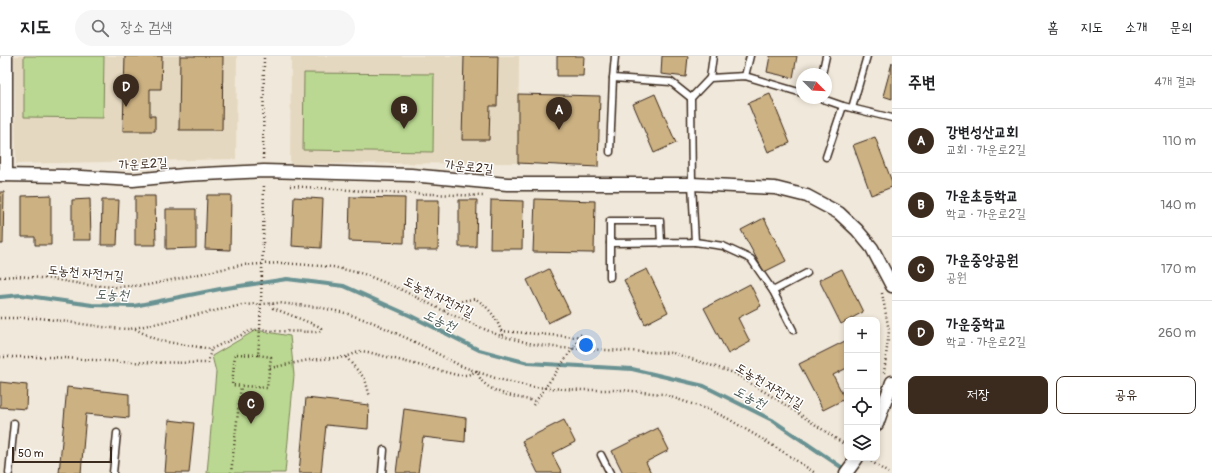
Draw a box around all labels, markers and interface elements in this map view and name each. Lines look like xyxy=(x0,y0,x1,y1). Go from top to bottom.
search box xyxy=(75,10,355,46)
text: 지도 xyxy=(20,15,51,39)
icon: search xyxy=(89,17,111,39)
text: 장소 검색 xyxy=(121,18,172,37)
text: 홈 xyxy=(1047,19,1058,36)
text: 지도 xyxy=(1080,19,1103,36)
text: 소개 xyxy=(1125,19,1147,36)
text: 문의 xyxy=(1169,19,1192,36)
north arrow xyxy=(796,68,832,104)
text: 주변 xyxy=(908,72,935,93)
pin: D xyxy=(113,74,139,107)
text: 4개 결과 xyxy=(1154,74,1196,90)
pin: B xyxy=(391,96,417,129)
pin: A xyxy=(546,97,572,130)
text: 강변성산교회 xyxy=(946,123,1018,142)
text: A xyxy=(917,133,925,149)
text: 110 m xyxy=(1163,133,1196,149)
text: 교회 · 가운로2길 xyxy=(946,142,1026,158)
street label: 가운로2길 xyxy=(118,155,168,173)
street label: 가운로2길 xyxy=(444,156,494,178)
text: 가운초등학교 xyxy=(946,187,1018,206)
text: B xyxy=(917,197,925,213)
text: 140 m xyxy=(1160,197,1196,213)
text: 학교 · 가운로2길 xyxy=(946,206,1026,222)
text: 가운중앙공원 xyxy=(946,251,1018,270)
text: C xyxy=(917,261,925,277)
text: 170 m xyxy=(1161,261,1196,277)
street label: 도농천 자전거길 xyxy=(47,262,124,284)
text: 공원 xyxy=(946,270,967,286)
street label: 도농천 자전거길 xyxy=(401,272,477,320)
water label: 도농천 xyxy=(95,285,131,304)
water label: 도농천 xyxy=(421,305,459,335)
text: 가운중학교 xyxy=(946,315,1006,334)
map controls xyxy=(844,317,880,461)
button: + xyxy=(844,317,880,353)
text: D xyxy=(917,325,925,341)
text: 260 m xyxy=(1158,325,1196,341)
text: 학교 · 가운로2길 xyxy=(946,334,1026,350)
your location xyxy=(576,335,596,355)
button: − xyxy=(844,353,880,389)
street label: 도농천 자전거길 xyxy=(733,359,807,411)
button: 저장 xyxy=(908,376,1048,414)
button: 공유 xyxy=(1056,376,1196,414)
water label: 도농천 xyxy=(731,382,769,412)
button: locate xyxy=(844,389,880,425)
pin: C xyxy=(238,391,264,424)
button: layers xyxy=(844,425,880,461)
scale bar xyxy=(12,445,112,464)
text: 50 m xyxy=(18,447,44,460)

